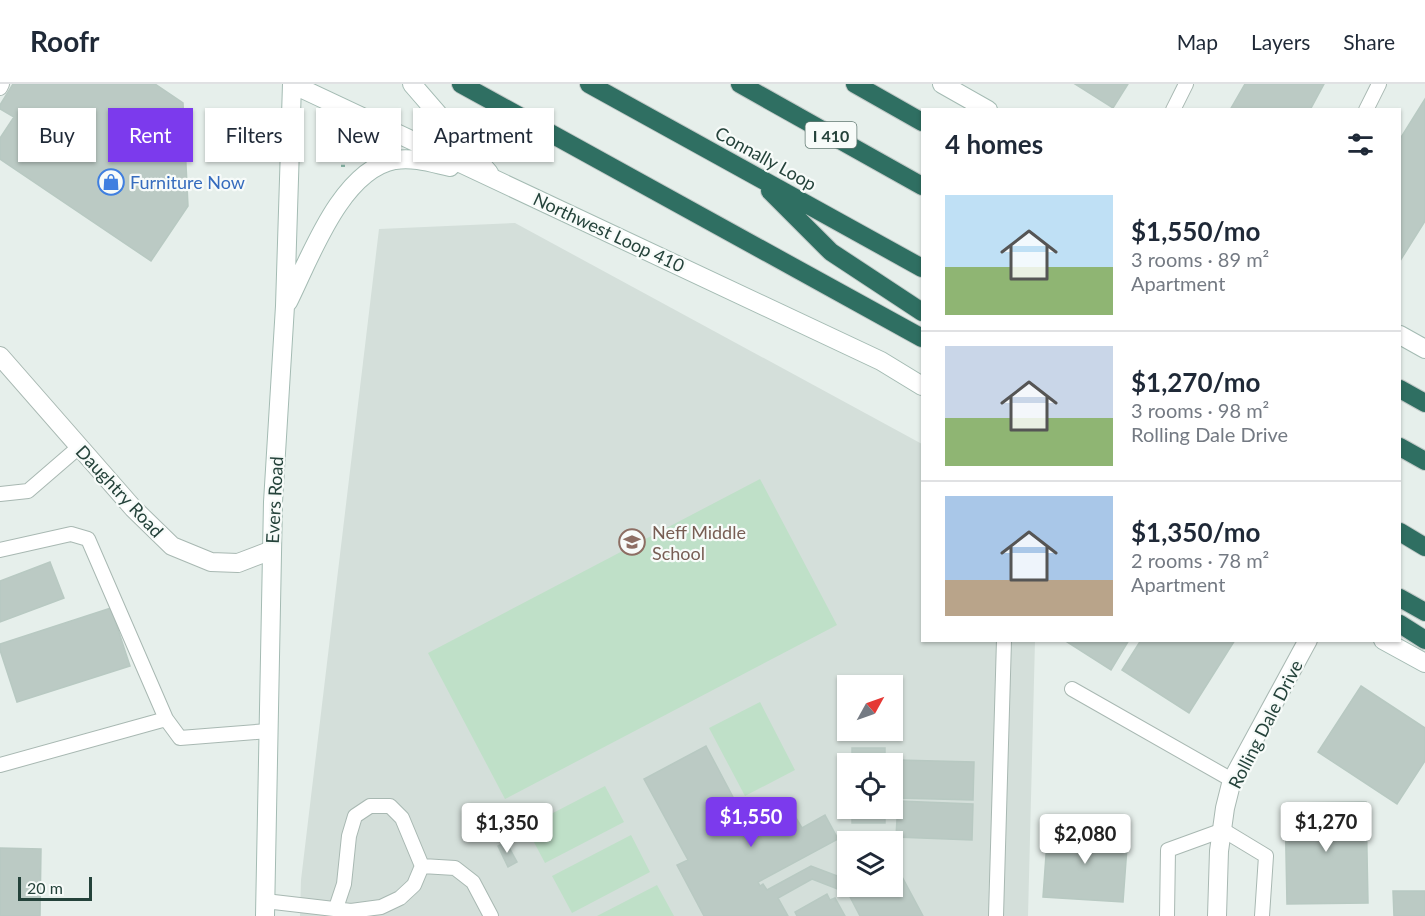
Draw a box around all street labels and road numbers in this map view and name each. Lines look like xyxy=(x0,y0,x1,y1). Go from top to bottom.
street label: Connally Loop xyxy=(712,121,820,195)
road number: I 410 xyxy=(806,122,856,148)
street label: Northwest Loop 410 xyxy=(530,187,688,277)
street label: Daughtry Road xyxy=(72,440,168,542)
street label: Evers Road xyxy=(261,456,287,544)
street label: Rolling Dale Drive xyxy=(1223,656,1307,792)

